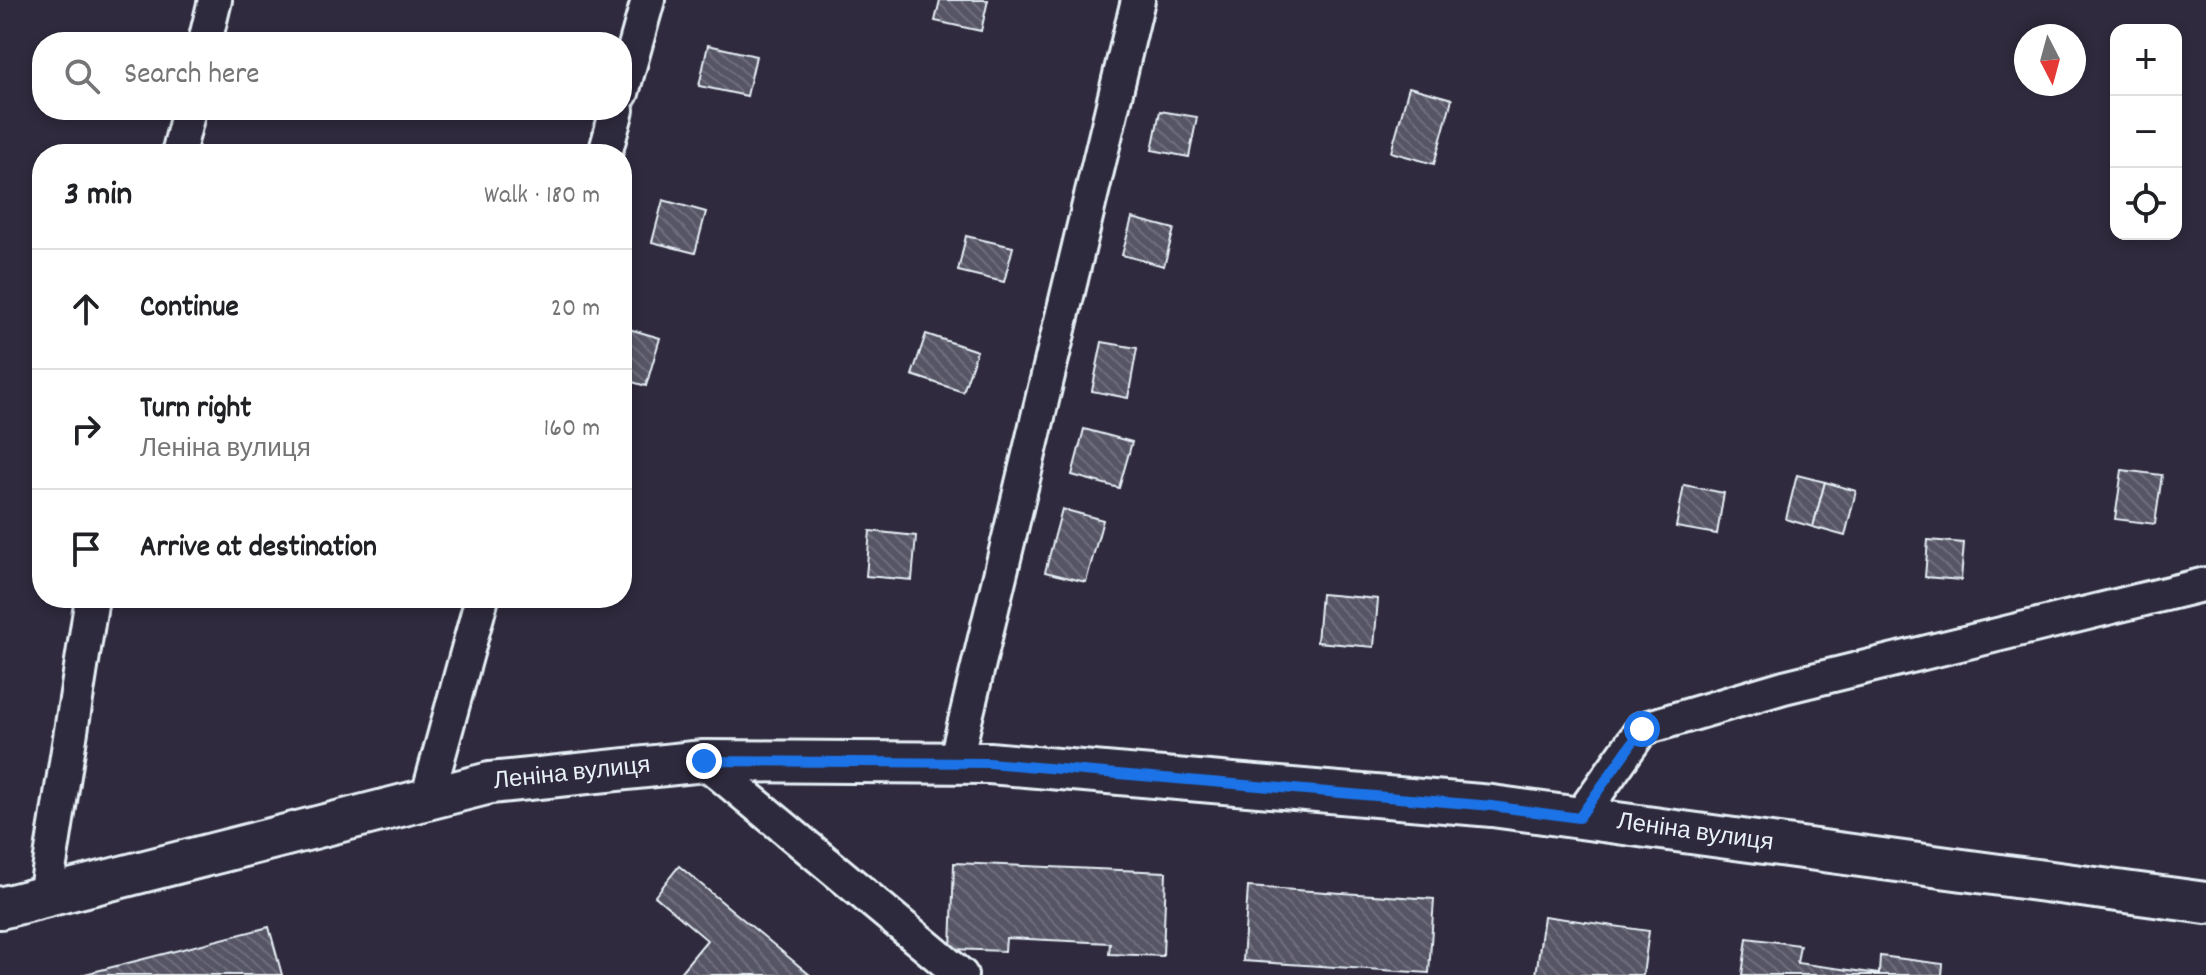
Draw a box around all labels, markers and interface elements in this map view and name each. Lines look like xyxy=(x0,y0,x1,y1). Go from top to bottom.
north arrow xyxy=(2014,24,2086,96)
map controls xyxy=(2110,24,2182,240)
button: + xyxy=(2110,24,2182,96)
search box xyxy=(32,32,632,120)
icon: search xyxy=(60,54,104,98)
text: Search here xyxy=(124,55,260,98)
button: − xyxy=(2110,96,2182,168)
button: locate xyxy=(2110,168,2182,240)
text: 3 min xyxy=(64,172,132,221)
text: Walk · 180 m xyxy=(484,178,600,215)
icon: ahead xyxy=(64,287,108,331)
text: Continue xyxy=(140,288,239,331)
text: 20 m xyxy=(551,291,600,328)
text: Turn right xyxy=(140,389,251,432)
icon: right xyxy=(64,407,108,451)
text: 160 m xyxy=(544,411,600,448)
text: Леніна вулиця xyxy=(140,432,311,469)
icon: arrive xyxy=(64,527,108,571)
text: Arrive at destination xyxy=(140,528,377,571)
route start xyxy=(1624,711,1660,747)
route end xyxy=(686,743,722,779)
street label: Леніна вулиця xyxy=(492,750,652,800)
street label: Леніна вулиця xyxy=(1615,806,1775,862)

